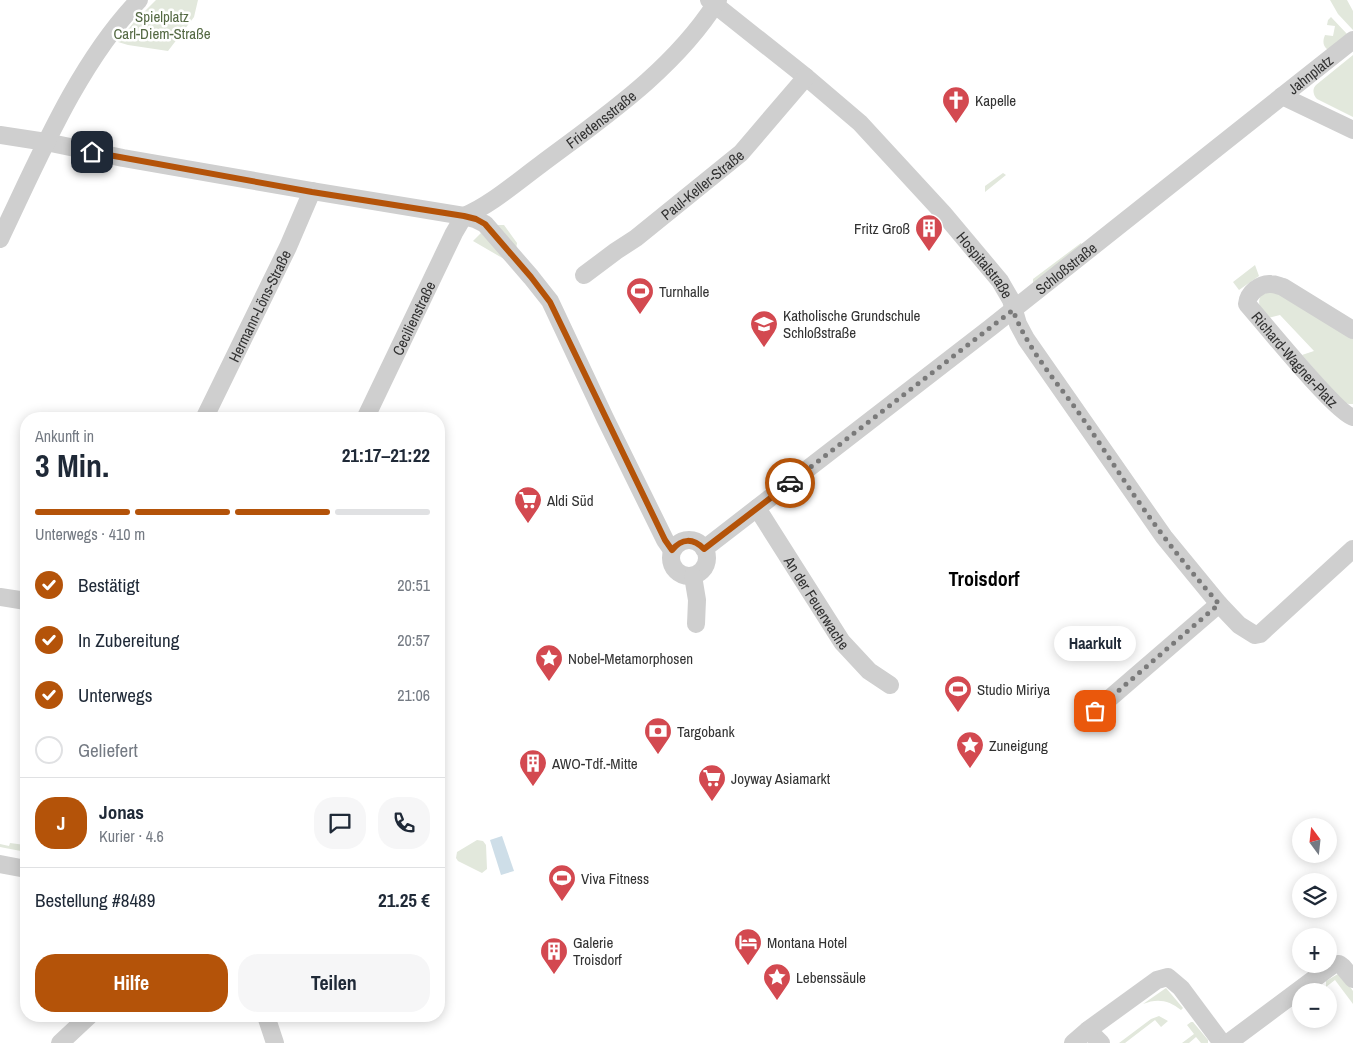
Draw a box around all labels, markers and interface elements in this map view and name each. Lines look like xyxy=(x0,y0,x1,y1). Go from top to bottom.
park label: Spielplatz Carl-Diem-Straße xyxy=(113,6,211,44)
street label: Jahnplatz xyxy=(1283,49,1337,99)
street label: Friedensstraße xyxy=(561,85,640,153)
church icon: Kapelle xyxy=(941,85,971,124)
place label: Kapelle xyxy=(975,90,1016,111)
pin xyxy=(71,131,113,173)
icon: home xyxy=(78,138,106,166)
street label: Paul-Keller-Straße xyxy=(656,144,748,224)
building icon: Fritz Groß xyxy=(914,213,944,252)
place label: Fritz Groß xyxy=(854,218,910,239)
street label: Hospitalstraße xyxy=(952,227,1018,302)
street label: Schloßstraße xyxy=(1030,237,1101,299)
street label: Hermann-Löns-Straße xyxy=(223,246,296,365)
sports icon: Turnhalle xyxy=(625,276,655,315)
street label: Cecilienstraße xyxy=(387,277,440,359)
place label: Turnhalle xyxy=(659,281,709,302)
place label: Katholische Grundschule Schloßstraße xyxy=(783,305,921,343)
street label: Richard-Wagner-Platz xyxy=(1247,307,1343,412)
school or university icon: Katholische Grundschule Schloßstraße xyxy=(749,309,779,348)
text: Ankunft in xyxy=(35,425,94,447)
text: 21:17–21:22 xyxy=(342,442,430,468)
text: 3 Min. xyxy=(35,444,109,487)
courier xyxy=(765,458,815,508)
icon: car xyxy=(776,469,804,497)
supermarket icon: Aldi Süd xyxy=(513,485,543,524)
place label: Aldi Süd xyxy=(546,490,594,511)
text: Unterwegs · 410 m xyxy=(35,523,145,545)
street label: An der Feuerwache xyxy=(779,551,854,654)
district label: Troisdorf xyxy=(948,565,1020,592)
icon: check xyxy=(35,571,63,599)
text: Bestätigt xyxy=(78,572,140,598)
text: 20:51 xyxy=(397,574,430,596)
icon: check xyxy=(35,626,63,654)
callout: Haarkult xyxy=(1054,626,1136,661)
text: In Zubereitung xyxy=(78,627,179,653)
text: 20:57 xyxy=(397,629,430,651)
text: Haarkult xyxy=(1069,632,1121,654)
place icon: Nobel-Metamorphosen xyxy=(534,643,564,682)
place label: Nobel-Metamorphosen xyxy=(568,648,693,669)
sports icon: Studio Miriya xyxy=(943,674,973,713)
place label: Studio Miriya xyxy=(977,679,1050,700)
icon: check xyxy=(35,681,63,709)
text: Unterwegs xyxy=(78,682,152,708)
text: 21:06 xyxy=(397,684,430,706)
pin xyxy=(1074,690,1116,732)
icon: bag xyxy=(1081,697,1109,725)
bank icon: Targobank xyxy=(643,716,673,755)
place label: Targobank xyxy=(677,721,736,742)
place icon: Zuneigung xyxy=(955,730,985,769)
place label: Zuneigung xyxy=(989,735,1048,756)
text: Geliefert xyxy=(78,737,138,763)
building icon: AWO-Tdf.-Mitte xyxy=(518,748,548,787)
place label: AWO-Tdf.-Mitte xyxy=(551,753,638,774)
supermarket icon: Joyway Asiamarkt xyxy=(697,763,727,802)
place label: Joyway Asiamarkt xyxy=(731,768,831,789)
button: chat xyxy=(314,797,366,849)
button: phone xyxy=(378,797,430,849)
text: Jonas xyxy=(99,799,144,825)
text: J xyxy=(57,810,65,836)
north arrow xyxy=(1292,818,1338,862)
map controls xyxy=(1292,818,1337,1028)
text: Kurier · 4.6 xyxy=(99,825,164,847)
sports icon: Viva Fitness xyxy=(547,863,577,902)
place label: Viva Fitness xyxy=(581,868,649,889)
button: layers xyxy=(1292,873,1337,918)
text: Bestellung #8489 xyxy=(35,887,155,913)
text: 21.25 € xyxy=(378,887,430,913)
hotel icon: Montana Hotel xyxy=(733,927,763,966)
button: + xyxy=(1292,928,1337,973)
place label: Galerie Troisdorf xyxy=(573,932,622,970)
place label: Montana Hotel xyxy=(767,932,847,953)
building icon: Galerie Troisdorf xyxy=(539,936,569,975)
button: Hilfe xyxy=(35,954,228,1012)
button: Teilen xyxy=(238,954,430,1012)
place icon: Lebenssäule xyxy=(762,962,792,1001)
place label: Lebenssäule xyxy=(796,967,866,988)
button: − xyxy=(1292,983,1337,1028)

